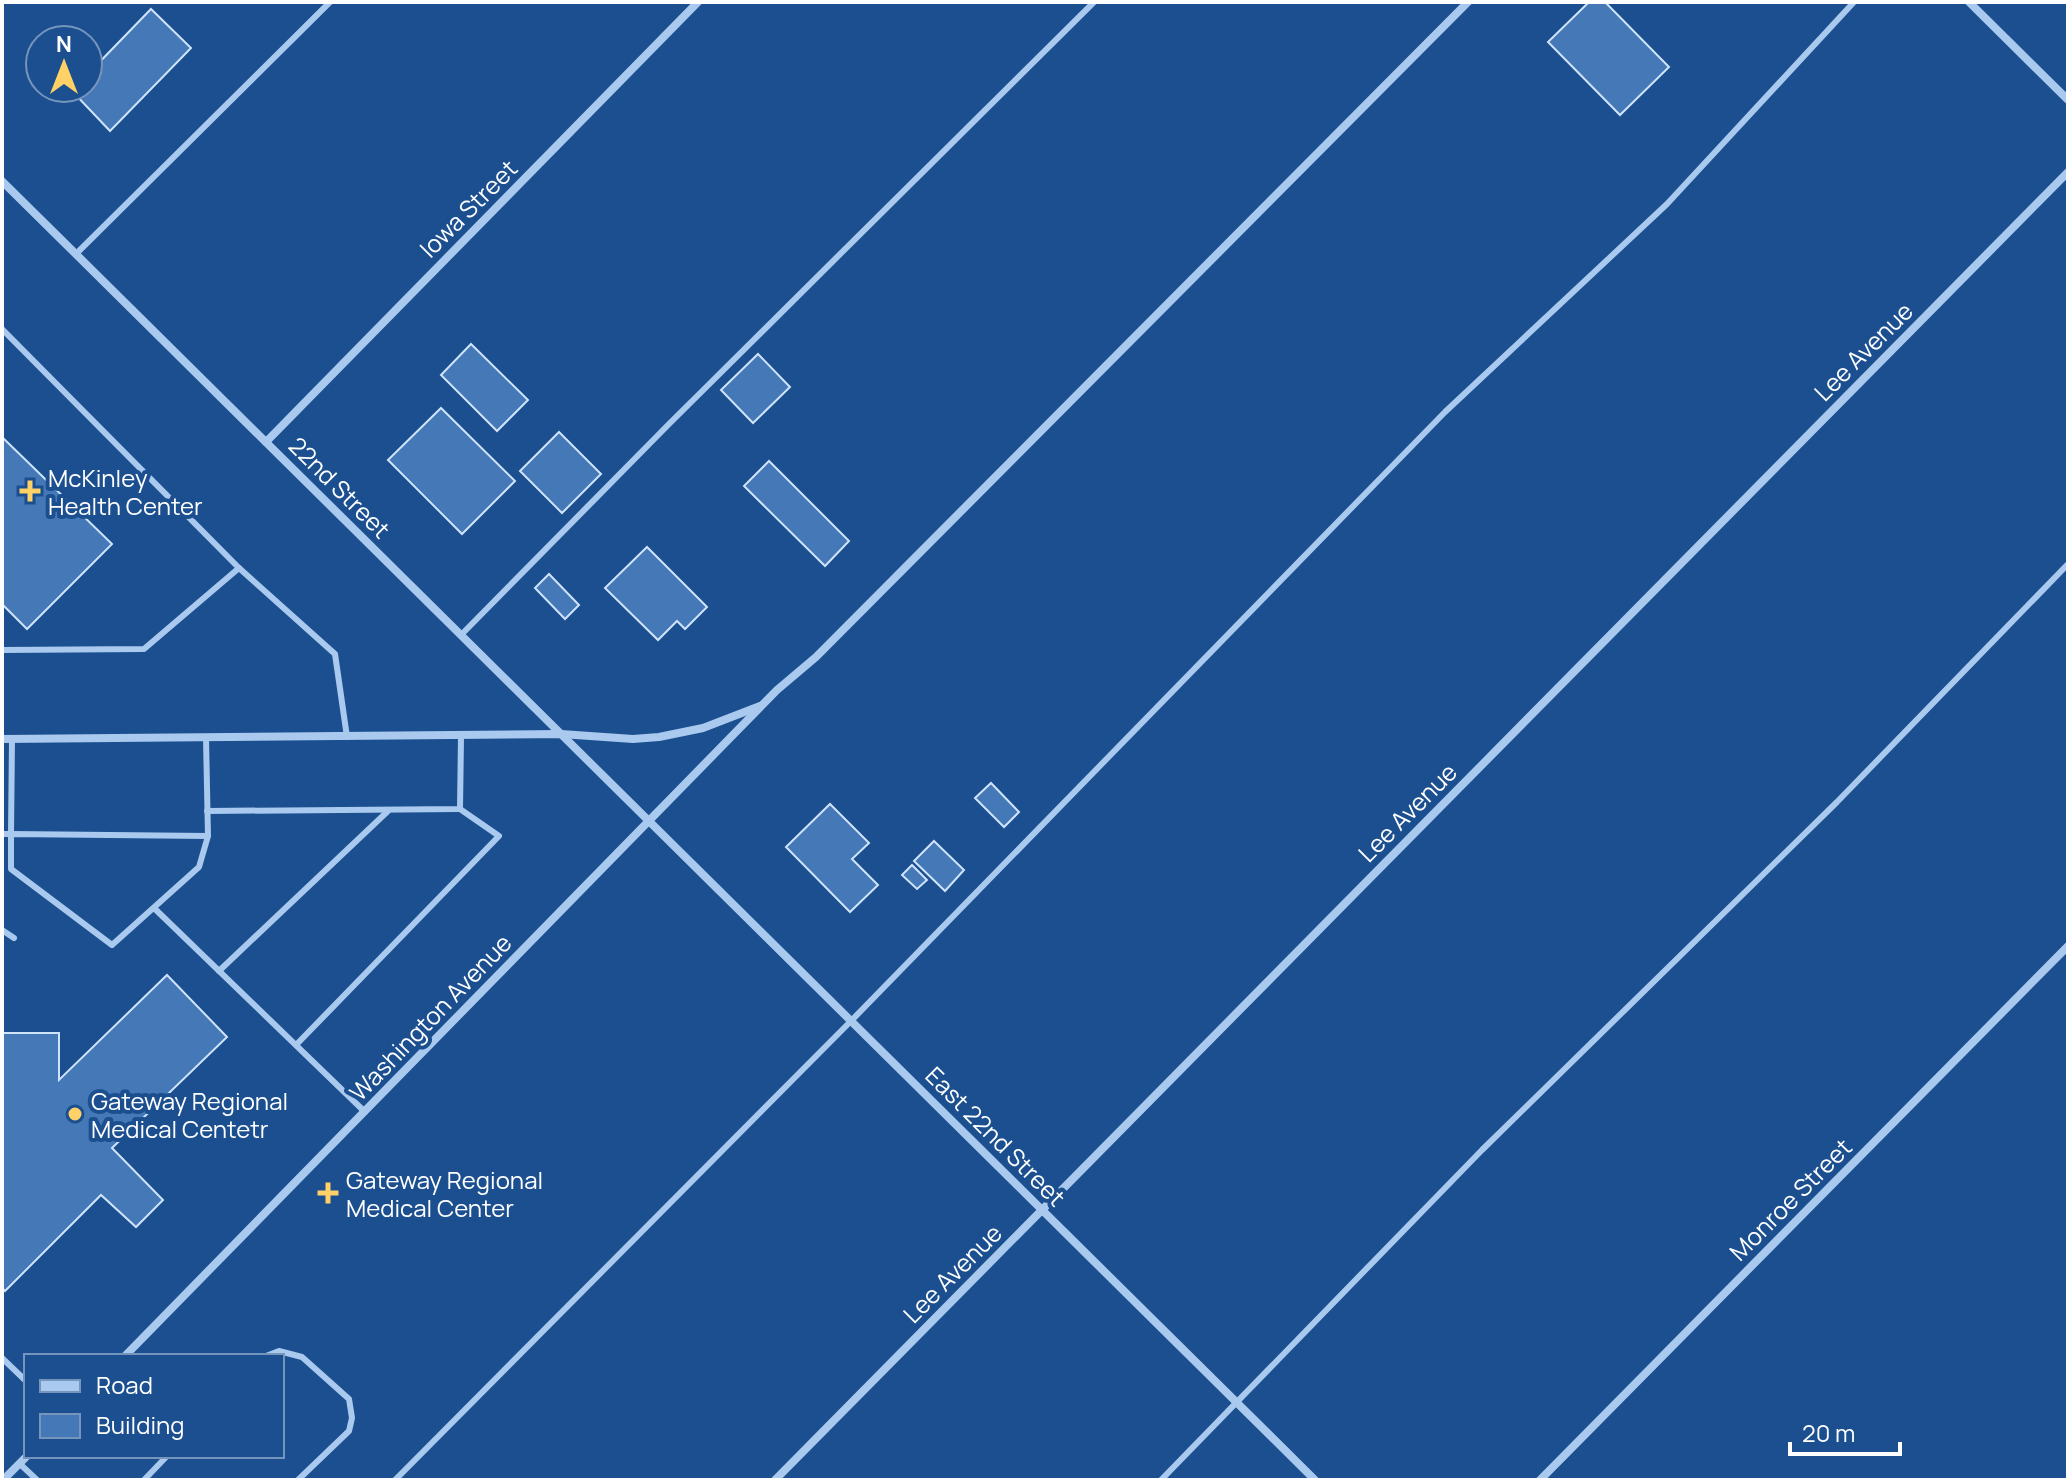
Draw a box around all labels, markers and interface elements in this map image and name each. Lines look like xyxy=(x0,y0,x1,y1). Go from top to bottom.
north arrow xyxy=(24,24,104,104)
text: N xyxy=(56,29,72,59)
street label: Iowa Street xyxy=(412,152,524,264)
street label: Lee Avenue xyxy=(1806,294,1920,408)
street label: 22nd Street xyxy=(282,429,398,545)
place label: McKinley Health Center xyxy=(48,461,203,522)
marker: McKinley Health Center xyxy=(19,480,41,502)
street label: Lee Avenue xyxy=(1350,755,1464,869)
street label: Washington Avenue xyxy=(342,926,518,1108)
street label: East 22nd Street xyxy=(919,1059,1073,1213)
place label: Gateway Regional Medical Centetr xyxy=(91,1084,288,1145)
marker: Gateway Regional Medical Centetr xyxy=(66,1105,84,1123)
street label: Monroe Street xyxy=(1722,1131,1858,1267)
place label: Gateway Regional Medical Center xyxy=(346,1163,543,1224)
marker: Gateway Regional Medical Center xyxy=(317,1182,339,1204)
street label: Lee Avenue xyxy=(895,1216,1009,1330)
legend xyxy=(24,1354,284,1458)
text: Road xyxy=(96,1368,153,1401)
scale bar xyxy=(1790,1406,1900,1456)
text: Building xyxy=(96,1408,184,1441)
text: 20 m xyxy=(1802,1416,1855,1449)

